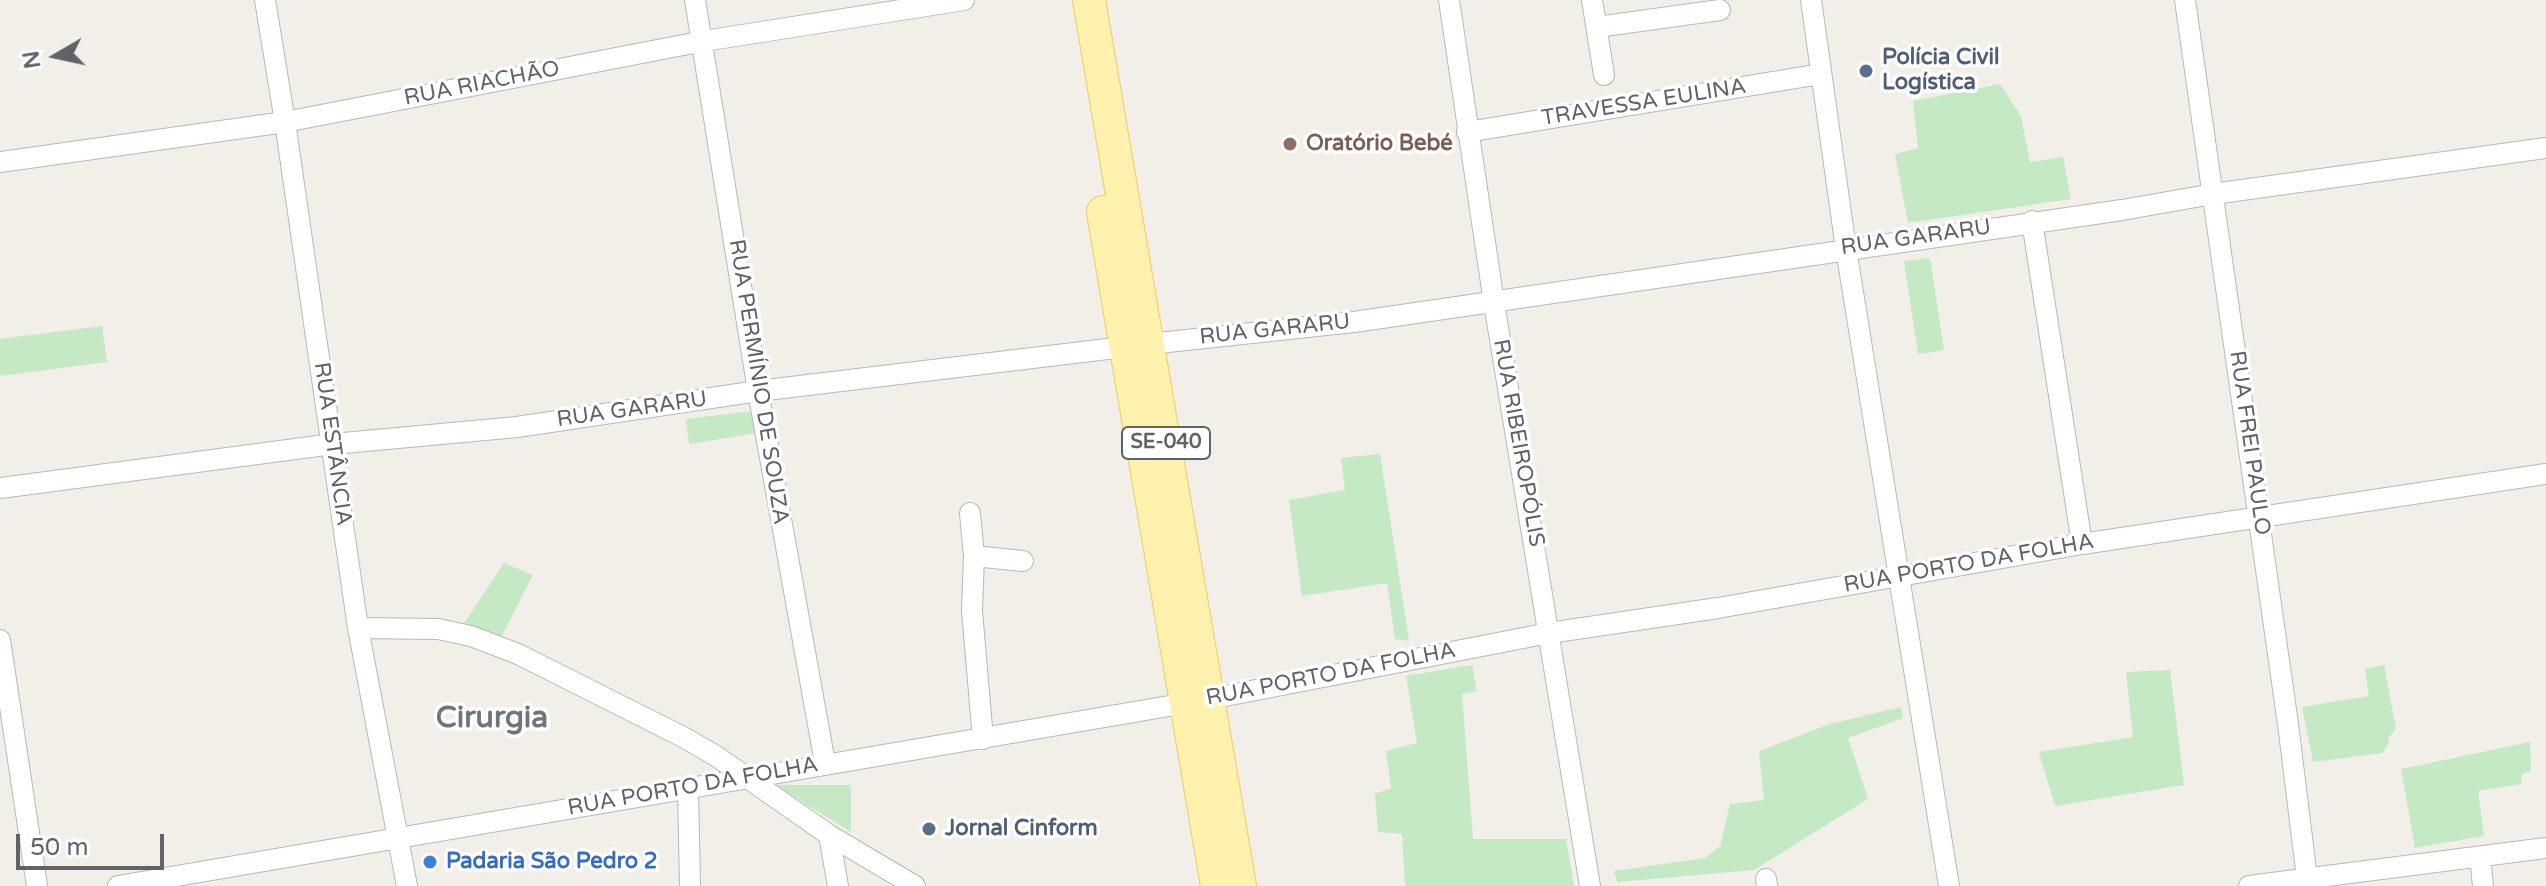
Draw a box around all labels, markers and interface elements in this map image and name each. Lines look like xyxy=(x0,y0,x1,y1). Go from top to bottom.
north arrow xyxy=(16,16,96,96)
place label: Polícia Civil Logística xyxy=(1882,45,1999,96)
text: N xyxy=(18,49,47,71)
street label: RUA RIACHÃO xyxy=(402,56,562,112)
marker: Polícia Civil Logística xyxy=(1857,62,1875,80)
street label: TRAVESSA EULINA xyxy=(1540,74,1748,132)
place label: Oratório Bebé xyxy=(1306,131,1453,157)
marker: Oratório Bebé xyxy=(1281,135,1299,153)
street label: RUA GARARU xyxy=(1839,214,1993,262)
street label: RUA PERMÍNIO DE SOUZA xyxy=(722,238,794,526)
street label: RUA GARARU xyxy=(1198,309,1352,351)
street label: RUA RIBEIROPÓLIS xyxy=(1487,337,1549,549)
street label: RUA FREI PAULO xyxy=(2223,349,2275,537)
street label: RUA ESTÂNCIA xyxy=(307,361,357,527)
street label: RUA GARARU xyxy=(555,386,709,434)
road number: SE-040 xyxy=(1122,427,1210,459)
street label: RUA PORTO DA FOLHA xyxy=(1842,529,2096,599)
street label: RUA PORTO DA FOLHA xyxy=(1204,638,1458,712)
district label: Cirurgia xyxy=(436,701,548,737)
street label: RUA PORTO DA FOLHA xyxy=(566,752,820,822)
place label: Jornal Cinform xyxy=(945,816,1098,842)
scale bar xyxy=(20,818,168,868)
marker: Jornal Cinform xyxy=(920,820,938,838)
text: 50 m xyxy=(30,833,88,862)
place label: Padaria São Pedro 2 xyxy=(446,849,658,875)
marker: Padaria São Pedro 2 xyxy=(421,853,439,871)

